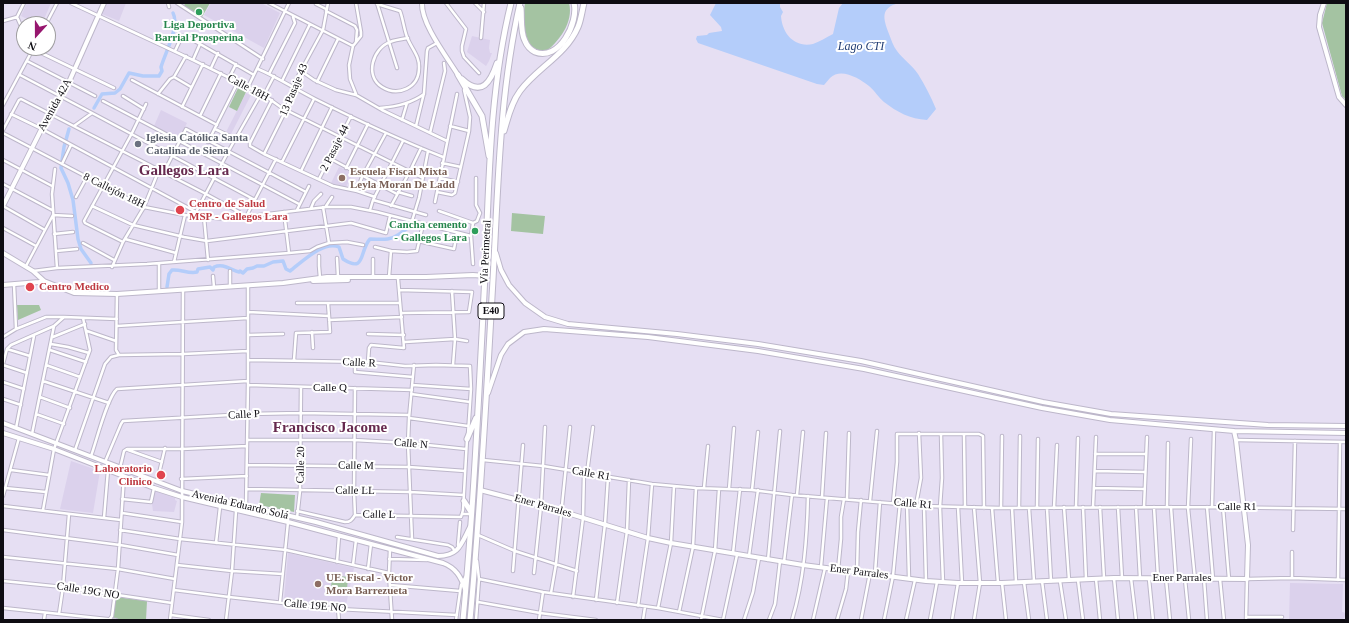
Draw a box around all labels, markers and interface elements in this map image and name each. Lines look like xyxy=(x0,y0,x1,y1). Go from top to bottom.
marker: Liga Deportiva Barrial Prosperina xyxy=(194,7,204,17)
north arrow xyxy=(16,16,56,56)
place label: Liga Deportiva Barrial Prosperina xyxy=(155,18,243,44)
text: N xyxy=(26,39,38,53)
water label: Lago CTI xyxy=(838,40,884,54)
street label: 13 Pasaje 43 xyxy=(277,62,311,118)
street label: Calle 18H xyxy=(225,72,271,104)
street label: Avenida 42A xyxy=(35,76,75,134)
street label: 2 Pasaje 44 xyxy=(318,123,352,173)
place label: Iglesia Católica Santa Catalina de Siena xyxy=(146,131,248,157)
marker: Iglesia Católica Santa Catalina de Siena xyxy=(133,139,143,149)
district label: Gallegos Lara xyxy=(139,162,229,180)
place label: Escuela Fiscal Mixta Leyla Moran De Ladd xyxy=(350,165,455,191)
street label: 8 Callejón 18H xyxy=(81,170,147,212)
marker: Escuela Fiscal Mixta Leyla Moran De Ladd xyxy=(337,173,347,183)
place label: Centro de Salud MSP - Gallegos Lara xyxy=(189,197,288,223)
marker: Centro de Salud MSP - Gallegos Lara xyxy=(174,204,186,216)
place label: Cancha cemento - Gallegos Lara xyxy=(389,218,467,244)
street label: Vía Perimetral xyxy=(478,219,494,285)
marker: Cancha cemento - Gallegos Lara xyxy=(470,226,480,236)
place label: Centro Medico xyxy=(39,280,109,294)
marker: Centro Medico xyxy=(24,281,36,293)
road number: E40 xyxy=(478,303,504,319)
street label: Calle R xyxy=(342,356,376,370)
street label: Calle Q xyxy=(313,381,347,395)
street label: Calle P xyxy=(228,408,260,422)
district label: Francisco Jacome xyxy=(273,419,387,437)
street label: Calle N xyxy=(394,436,428,452)
street label: Calle 20 xyxy=(294,446,308,484)
street label: Calle M xyxy=(338,459,374,473)
place label: Laboratorio Clinico xyxy=(95,462,152,488)
street label: Calle R1 xyxy=(571,464,611,484)
marker: Laboratorio Clinico xyxy=(155,469,167,481)
street label: Calle LL xyxy=(335,484,375,498)
street label: Avenida Eduardo Solá xyxy=(190,487,290,523)
street label: Ener Parrales xyxy=(513,492,573,520)
street label: Calle R1 xyxy=(893,496,933,512)
street label: Calle R1 xyxy=(1218,500,1256,514)
street label: Calle L xyxy=(363,508,395,522)
street label: Ener Parrales xyxy=(829,562,889,582)
place label: UE. Fiscal - Victor Mora Barrezueta xyxy=(326,571,413,597)
street label: Ener Parrales xyxy=(1153,571,1211,585)
marker: UE. Fiscal - Victor Mora Barrezueta xyxy=(313,579,323,589)
street label: Calle 19G NO xyxy=(56,580,120,602)
street label: Calle 19E NO xyxy=(283,597,347,615)

